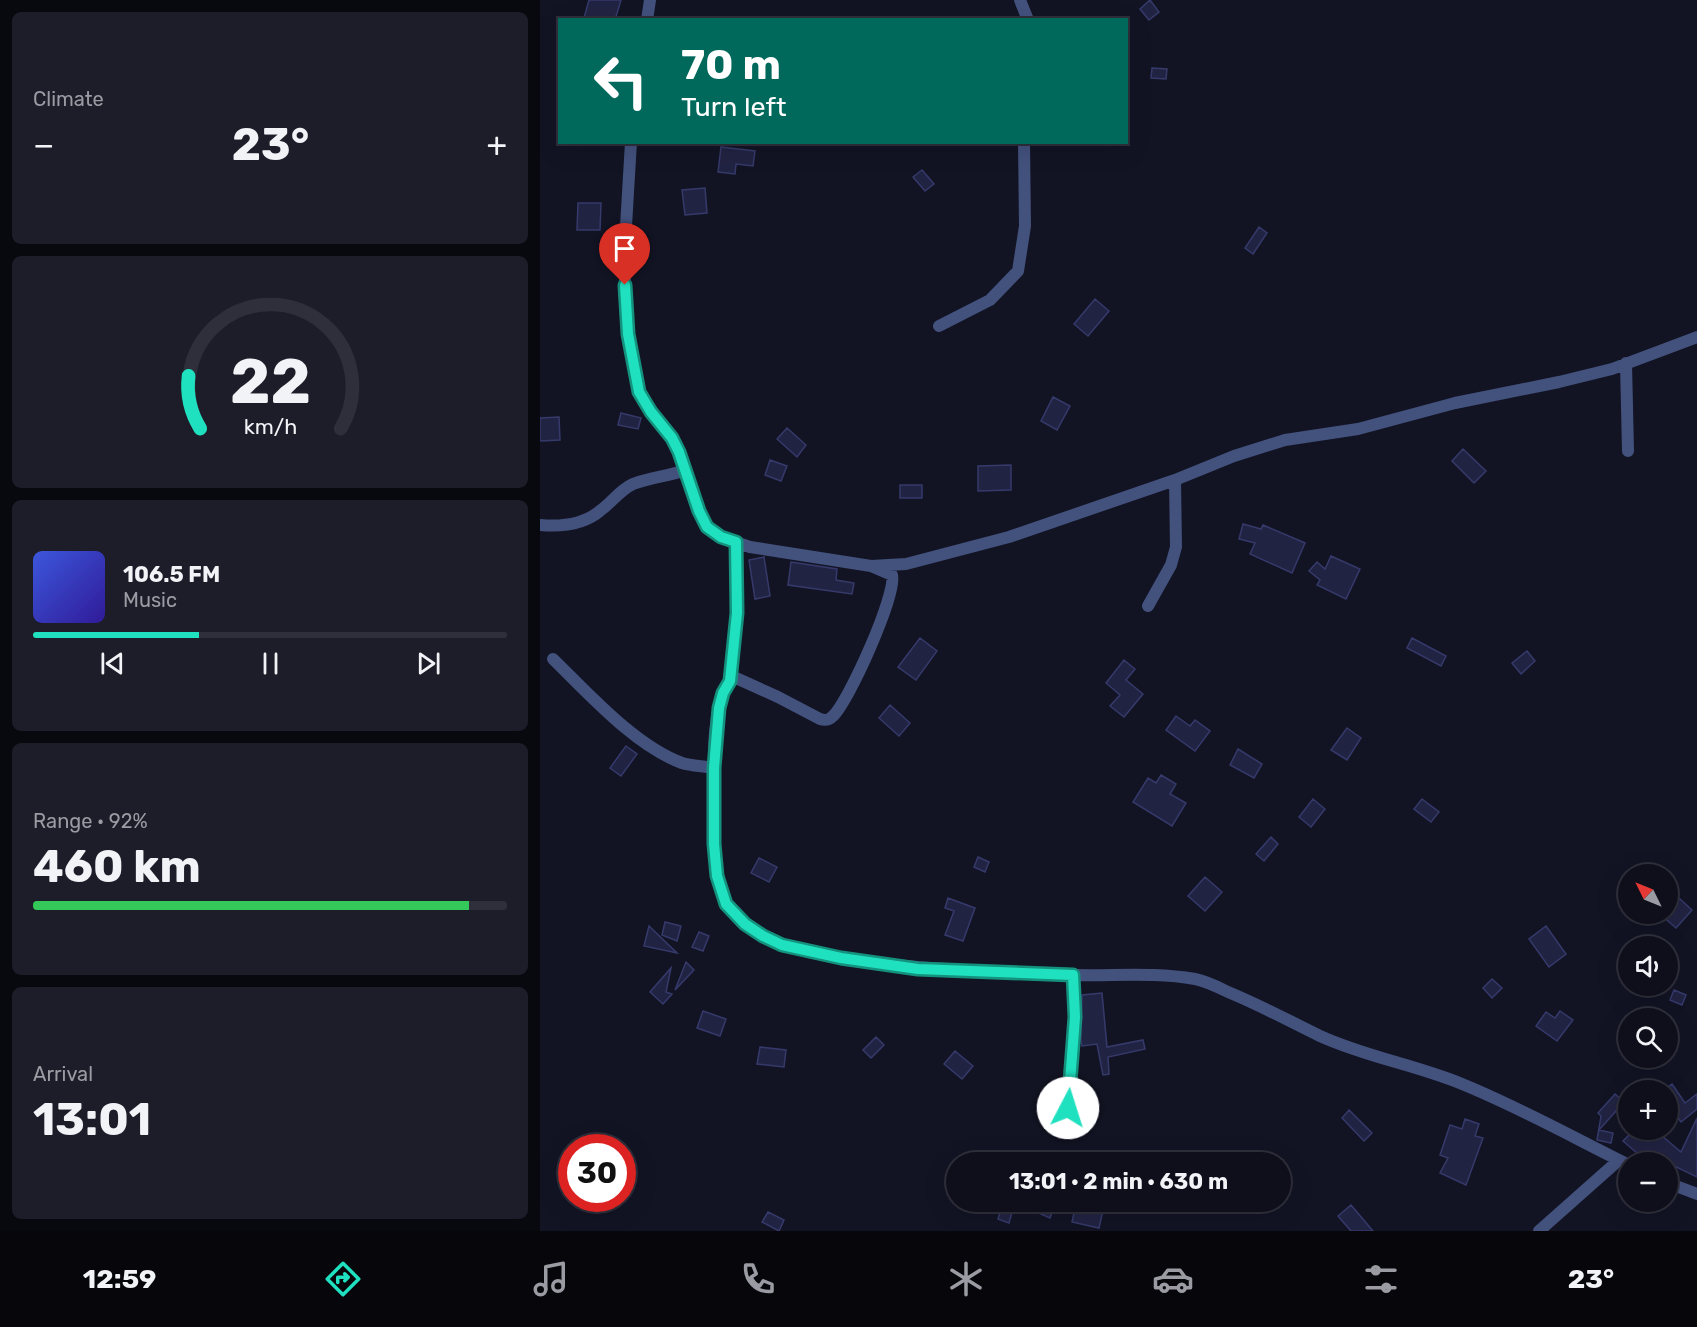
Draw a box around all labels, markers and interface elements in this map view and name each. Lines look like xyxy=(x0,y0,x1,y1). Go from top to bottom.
text: 70 m xyxy=(681,40,781,90)
icon: left xyxy=(582,42,660,120)
text: Climate xyxy=(33,87,104,111)
text: Turn left xyxy=(681,91,786,123)
text: 23° xyxy=(232,118,309,171)
text: − xyxy=(33,125,54,164)
text: + xyxy=(486,125,507,164)
pin xyxy=(599,223,650,285)
icon: arrive xyxy=(608,232,641,265)
text: 22 xyxy=(229,345,311,419)
text: km/h xyxy=(243,414,297,439)
text: 106.5 FM xyxy=(123,561,220,588)
text: Music xyxy=(123,588,177,612)
icon: previous xyxy=(96,647,129,680)
icon: pause xyxy=(254,647,287,680)
icon: next xyxy=(412,647,445,680)
text: Range · 92% xyxy=(33,809,148,833)
text: 460 km xyxy=(33,840,201,893)
north arrow xyxy=(1618,864,1678,924)
map controls xyxy=(1618,864,1678,1212)
button: sound xyxy=(1618,936,1678,996)
button: search xyxy=(1618,1008,1678,1068)
text: Arrival xyxy=(33,1062,93,1086)
position arrow xyxy=(1036,1076,1100,1140)
button: + xyxy=(1618,1080,1678,1140)
text: 13:01 xyxy=(33,1093,151,1146)
speed limit sign: 30 xyxy=(558,1134,636,1212)
button: − xyxy=(1618,1152,1678,1212)
text: 13:01 · 2 min · 630 m xyxy=(1009,1168,1228,1195)
icon: directions xyxy=(322,1258,364,1300)
icon: music xyxy=(530,1258,572,1300)
icon: phone xyxy=(737,1258,779,1300)
icon: climate xyxy=(945,1258,987,1300)
icon: car xyxy=(1152,1258,1194,1300)
icon: filters xyxy=(1360,1258,1402,1300)
text: 12:59 xyxy=(83,1263,156,1295)
text: 23° xyxy=(1568,1263,1614,1295)

